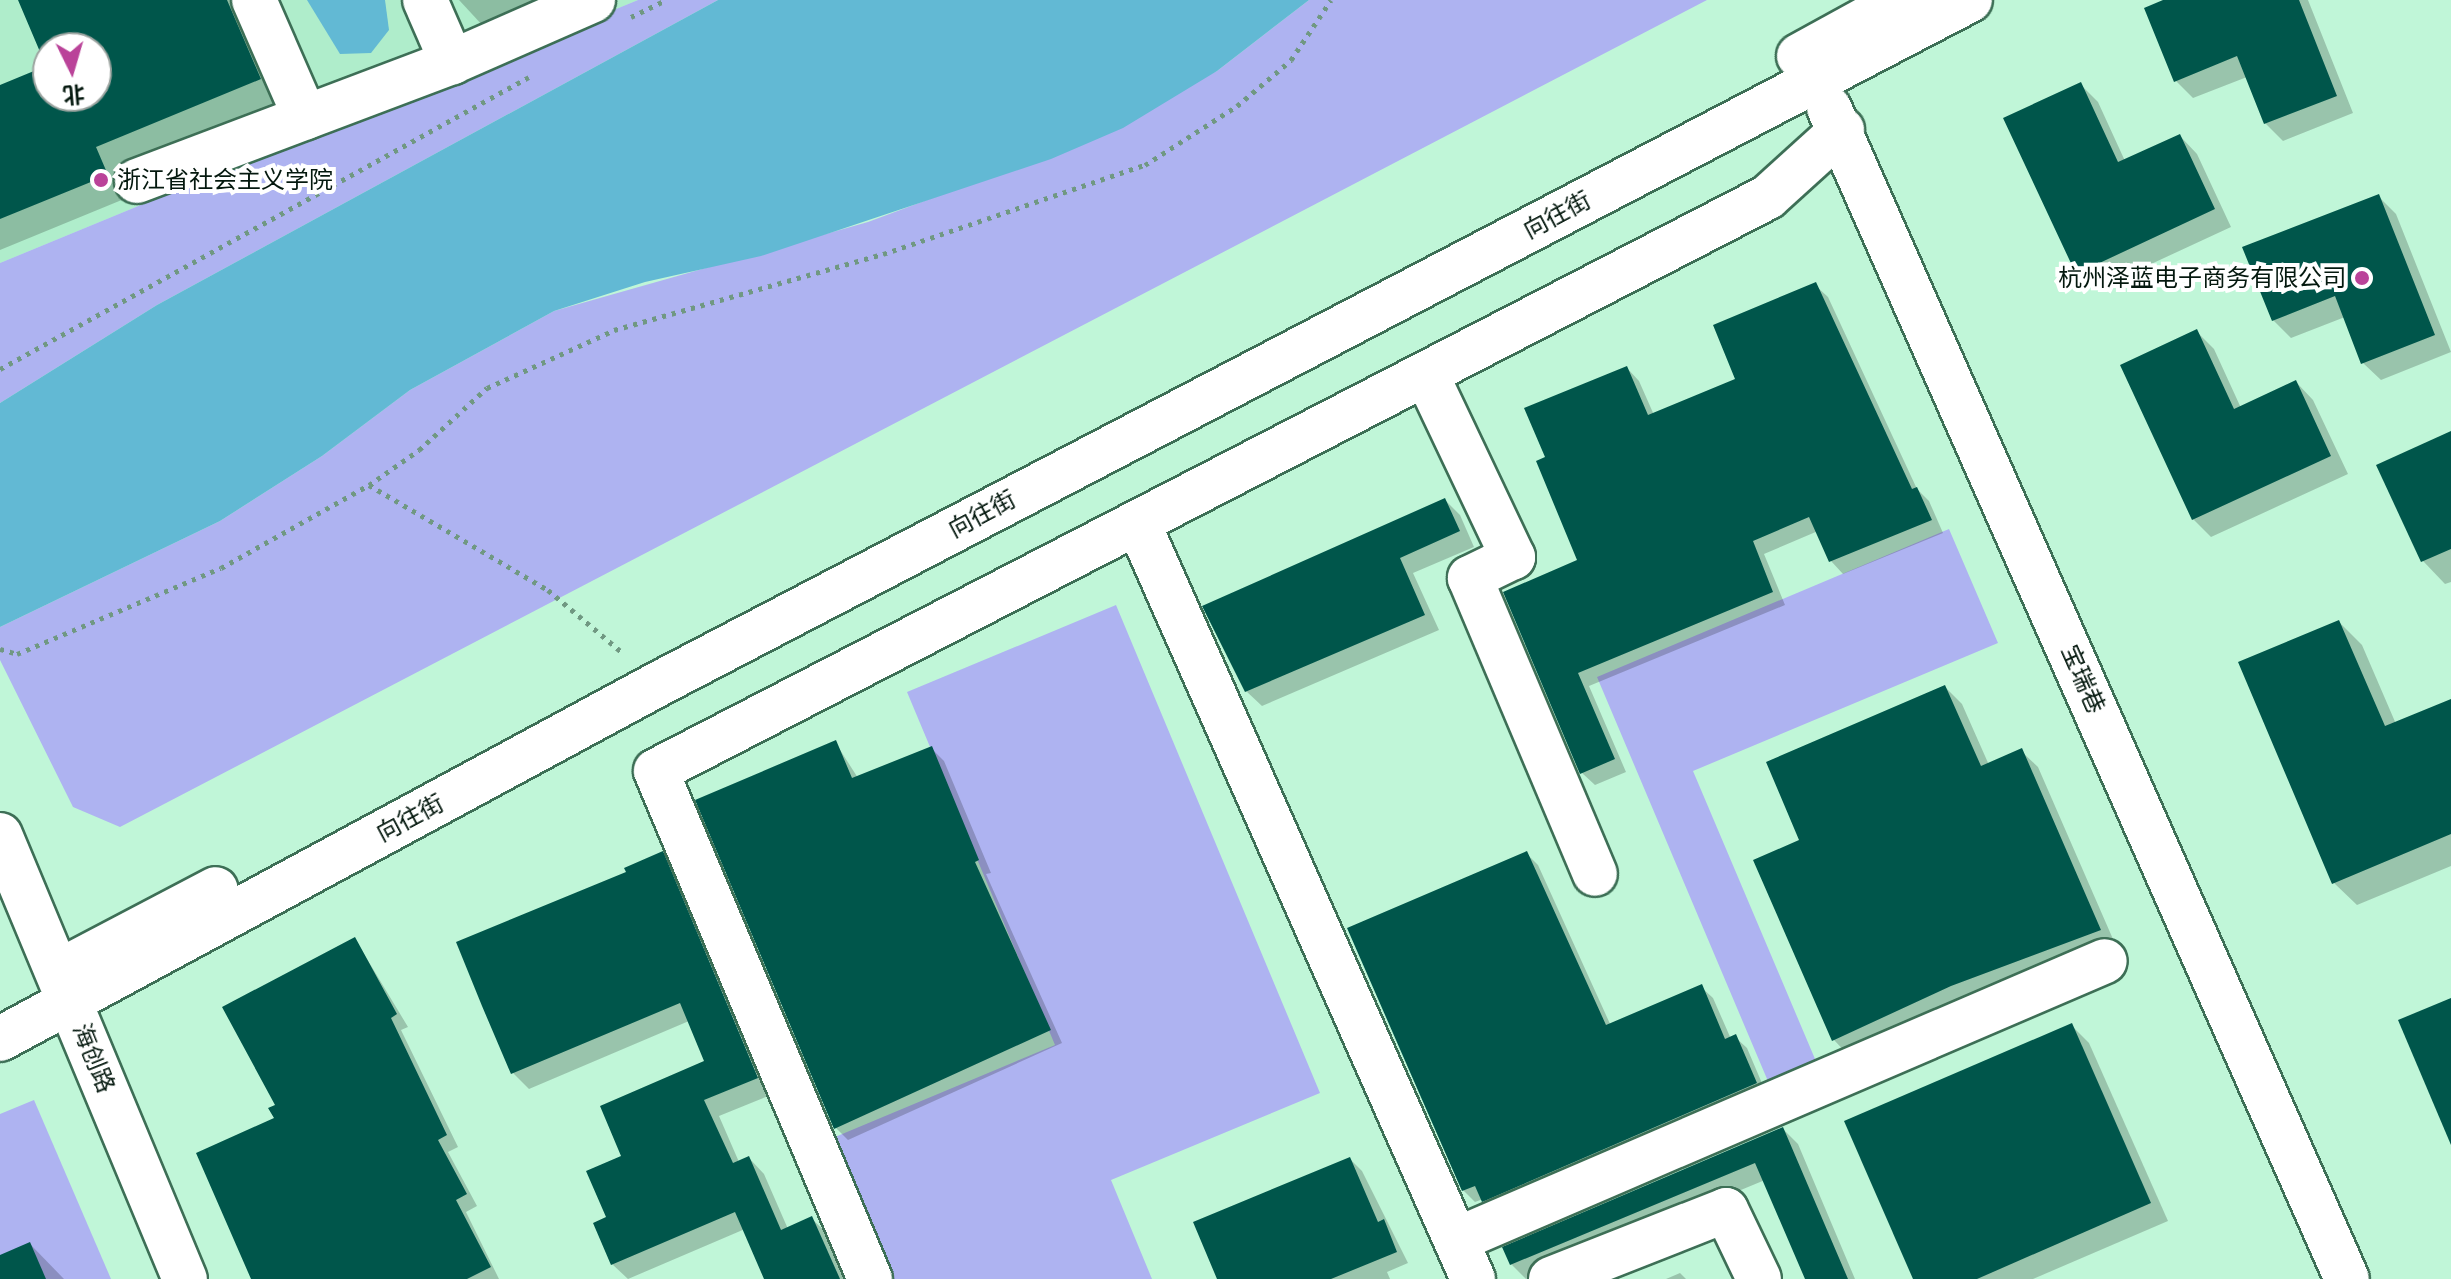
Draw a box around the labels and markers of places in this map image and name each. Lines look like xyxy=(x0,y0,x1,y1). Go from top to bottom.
place label: 浙江省社会主义学院 xyxy=(117,166,333,194)
marker: 浙江省社会主义学院 xyxy=(92,171,110,189)
place label: 杭州泽蓝电子商务有限公司 xyxy=(2058,264,2346,292)
marker: 杭州泽蓝电子商务有限公司 xyxy=(2353,269,2371,287)

